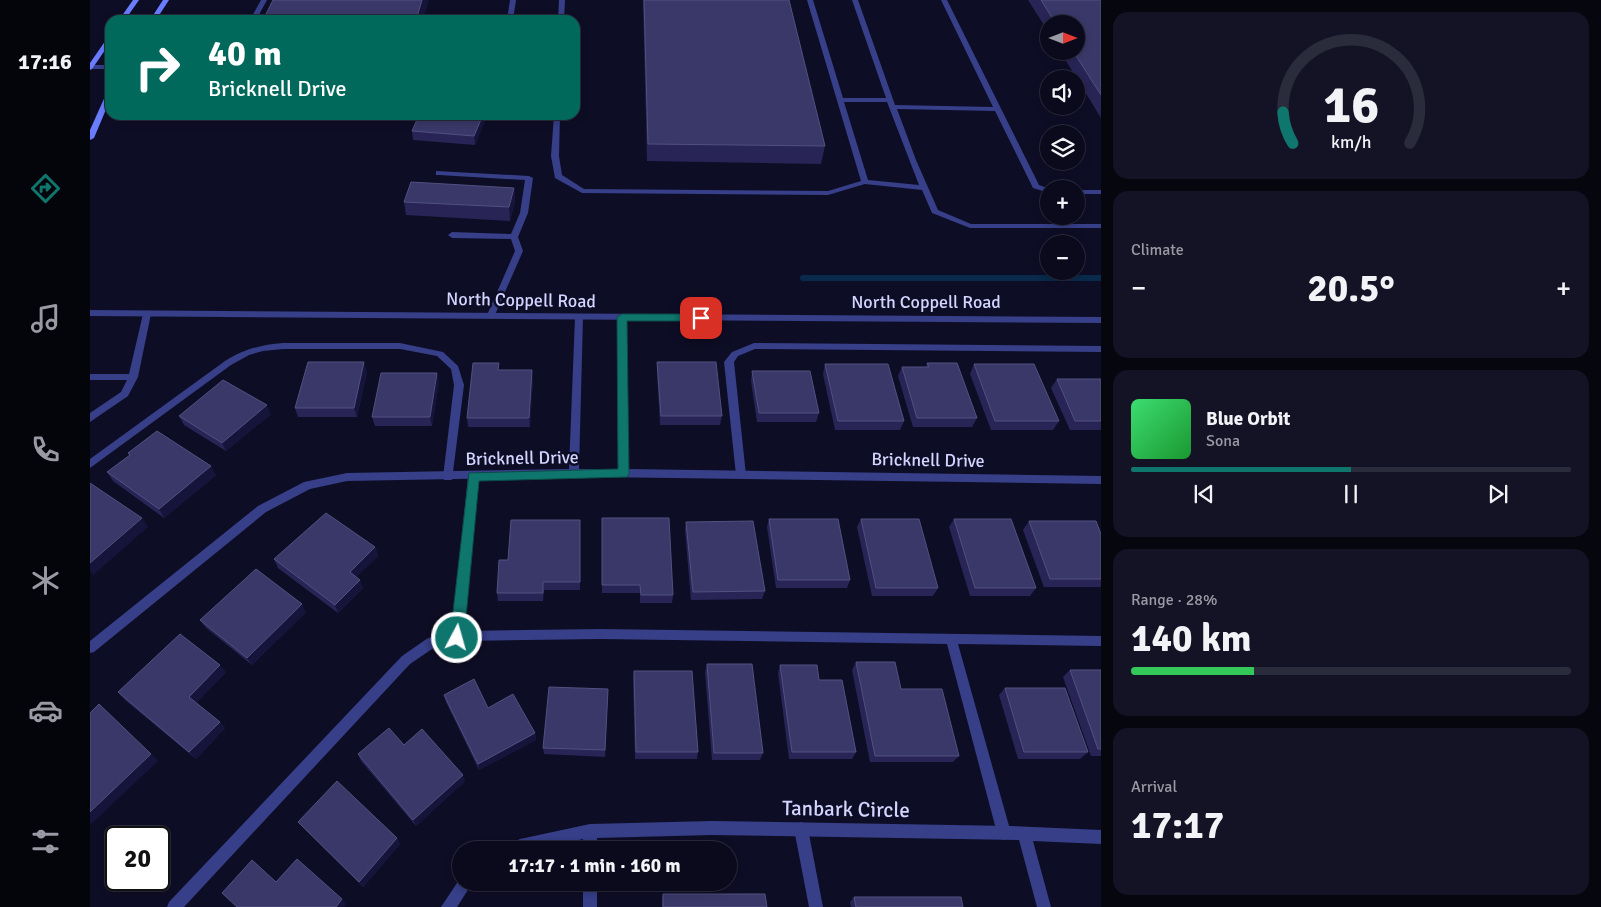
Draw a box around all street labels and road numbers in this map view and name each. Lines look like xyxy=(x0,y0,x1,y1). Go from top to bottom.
street label: North Coppell Road xyxy=(446,288,596,312)
street label: North Coppell Road xyxy=(851,291,1001,313)
street label: Bricknell Drive xyxy=(465,446,579,470)
street label: Bricknell Drive xyxy=(871,448,985,472)
street label: Tanbark Circle xyxy=(782,795,910,823)

